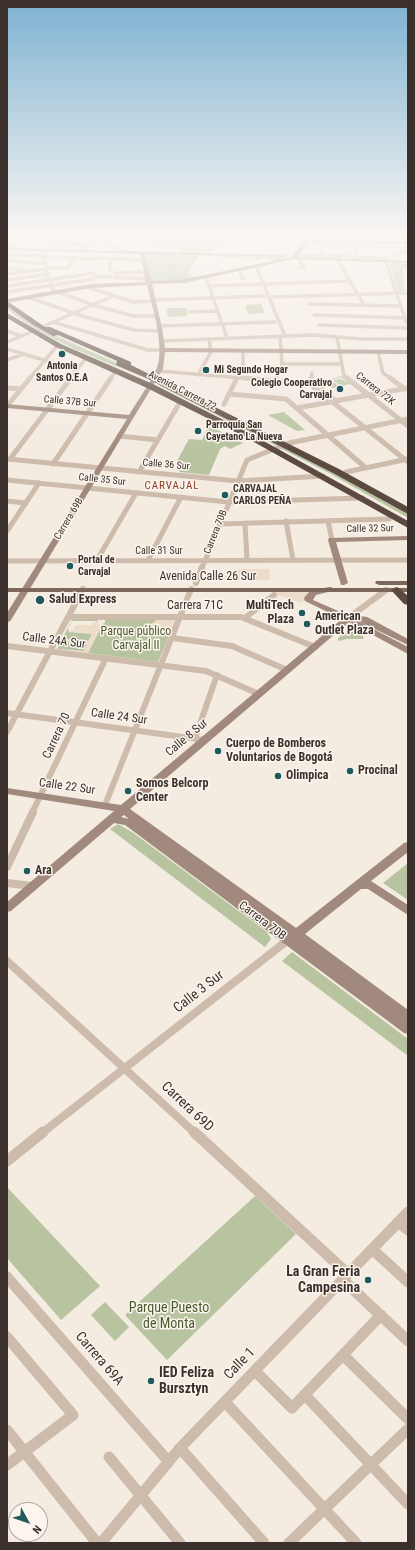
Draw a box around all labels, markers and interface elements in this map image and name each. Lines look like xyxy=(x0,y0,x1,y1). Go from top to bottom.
marker: Antonia Santos O.E.A xyxy=(57,349,67,359)
place label: Antonia Santos O.E.A xyxy=(36,360,88,384)
place label: Mi Segundo Hogar xyxy=(214,364,288,376)
marker: Mi Segundo Hogar xyxy=(201,365,211,375)
street label: Avenida Carrera 72 xyxy=(146,369,218,413)
street label: Carrera 72K xyxy=(353,370,397,408)
place label: Colegio Cooperativo Carvajal xyxy=(251,377,332,400)
marker: Colegio Cooperativo Carvajal xyxy=(335,384,345,394)
street label: Calle 37B Sur xyxy=(43,394,97,410)
place label: Parroquia San Cayetano La Nueva xyxy=(206,419,282,442)
marker: Parroquia San Cayetano La Nueva xyxy=(193,426,203,436)
street label: Calle 36 Sur xyxy=(142,457,190,473)
street label: Calle 35 Sur xyxy=(78,472,126,488)
district label: CARVAJAL xyxy=(144,479,200,493)
place label: CARVAJAL CARLOS PEÑA xyxy=(233,483,291,506)
marker: CARVAJAL CARLOS PEÑA xyxy=(220,490,230,500)
street label: Carrera 69B xyxy=(52,496,86,542)
street label: Carrera 70B xyxy=(202,508,230,556)
street label: Calle 32 Sur xyxy=(346,523,394,535)
street label: Calle 31 Sur xyxy=(135,545,183,557)
place label: Portal de Carvajal xyxy=(78,554,114,578)
marker: Portal de Carvajal xyxy=(65,561,75,571)
street label: Avenida Calle 26 Sur xyxy=(159,570,257,584)
place label: Salud Express xyxy=(49,593,117,607)
marker: Salud Express xyxy=(34,594,46,606)
street label: Carrera 71C xyxy=(167,599,223,613)
place label: MultiTech Plaza xyxy=(246,599,294,627)
marker: MultiTech Plaza xyxy=(297,608,307,618)
place label: American Outlet Plaza xyxy=(315,610,374,638)
marker: American Outlet Plaza xyxy=(302,619,312,629)
park label: Parque público Carvajal II xyxy=(101,625,171,653)
street label: Calle 24A Sur xyxy=(22,630,86,652)
street label: Calle 24 Sur xyxy=(90,706,148,728)
street label: Carrera 70 xyxy=(40,711,74,761)
street label: Calle 8 Sur xyxy=(163,716,211,760)
place label: Cuerpo de Bomberos Voluntarios de Bogotá xyxy=(226,737,332,765)
marker: Cuerpo de Bomberos Voluntarios de Bogotá xyxy=(213,746,223,756)
place label: Procinal xyxy=(358,764,398,778)
marker: Procinal xyxy=(345,766,355,776)
place label: Olimpica xyxy=(286,769,328,783)
marker: Olimpica xyxy=(273,771,283,781)
street label: Calle 22 Sur xyxy=(38,776,96,798)
place label: Somos Belcorp Center xyxy=(136,777,208,805)
marker: Somos Belcorp Center xyxy=(123,786,133,796)
place label: Ara xyxy=(35,864,52,878)
marker: Ara xyxy=(22,866,32,876)
street label: Carrera 70B xyxy=(235,898,289,944)
street label: Calle 3 Sur xyxy=(170,967,228,1017)
street label: Carrera 69D xyxy=(157,1079,217,1135)
place label: La Gran Feria Campesina xyxy=(286,1264,360,1296)
marker: La Gran Feria Campesina xyxy=(363,1275,373,1285)
park label: Parque Puesto de Monta xyxy=(129,1300,209,1332)
street label: Carrera 69A xyxy=(71,1329,127,1389)
street label: Calle 1 xyxy=(221,1345,259,1383)
place label: IED Feliza Bursztyn xyxy=(159,1365,214,1398)
marker: IED Feliza Bursztyn xyxy=(146,1376,156,1386)
north arrow xyxy=(8,1502,48,1542)
text: N xyxy=(30,1523,44,1536)

